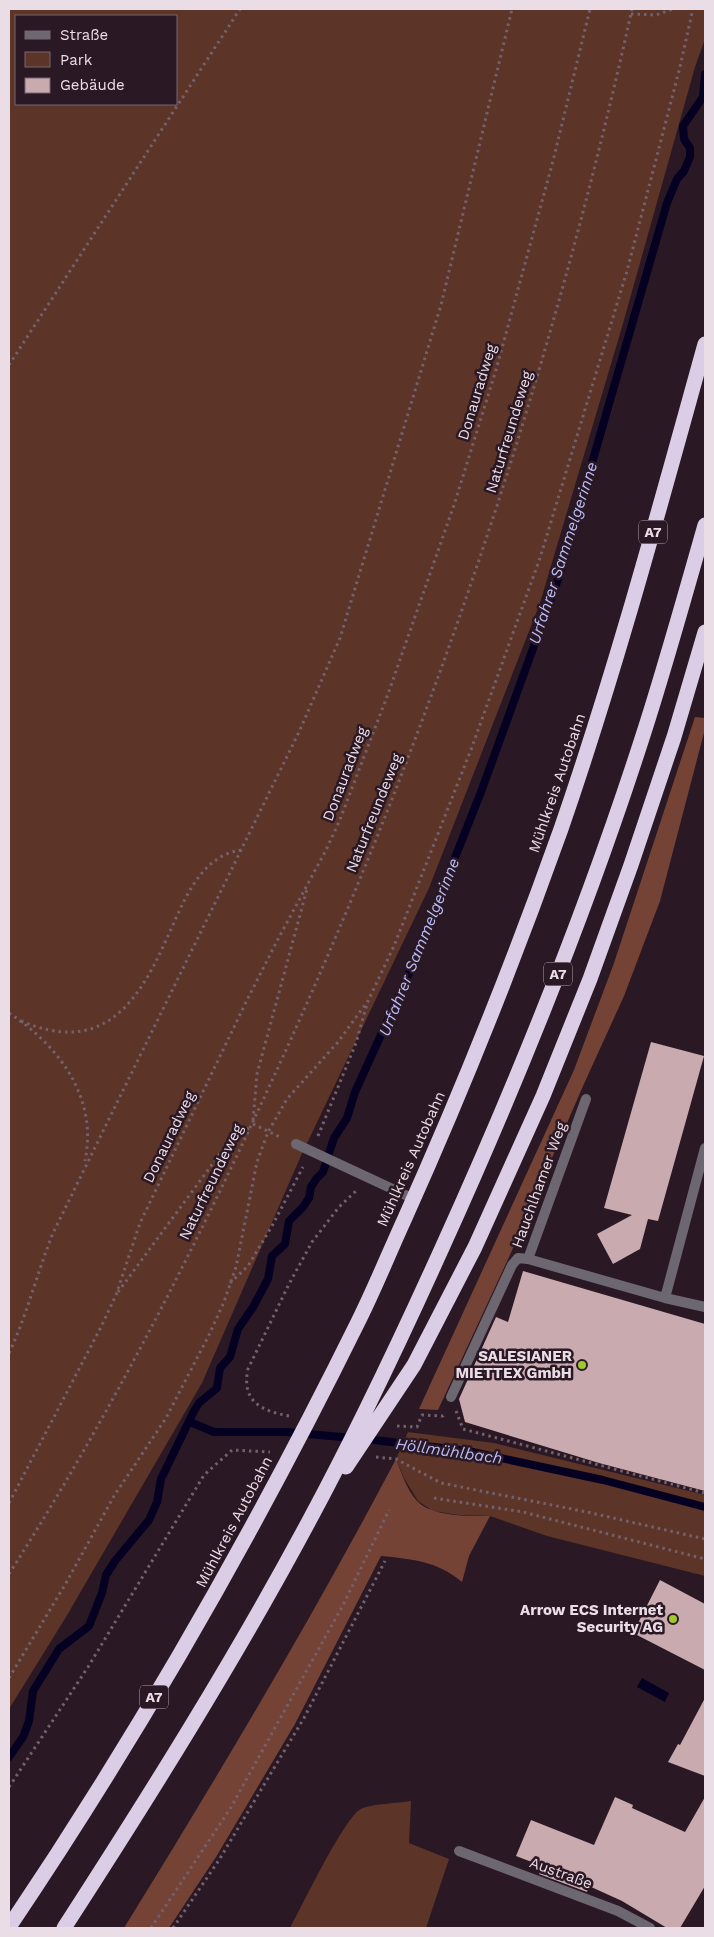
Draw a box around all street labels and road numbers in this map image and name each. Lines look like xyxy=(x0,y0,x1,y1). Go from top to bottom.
street label: Donauradweg xyxy=(454,342,500,442)
street label: Naturfreundeweg xyxy=(482,369,536,495)
road number: A7 xyxy=(639,520,667,544)
street label: Mühlkreis Autobahn xyxy=(525,711,589,855)
street label: Donauradweg xyxy=(319,724,371,824)
street label: Naturfreundeweg xyxy=(342,751,406,875)
road number: A7 xyxy=(544,962,572,986)
street label: Donauradweg xyxy=(139,1088,199,1186)
street label: Mühlkreis Autobahn xyxy=(373,1089,449,1229)
street label: Hauchlhamer Weg xyxy=(508,1120,570,1250)
street label: Naturfreundeweg xyxy=(175,1121,247,1243)
street label: Mühlkreis Autobahn xyxy=(192,1453,276,1591)
road number: A7 xyxy=(140,1685,168,1708)
street label: Austraße xyxy=(527,1853,595,1893)

